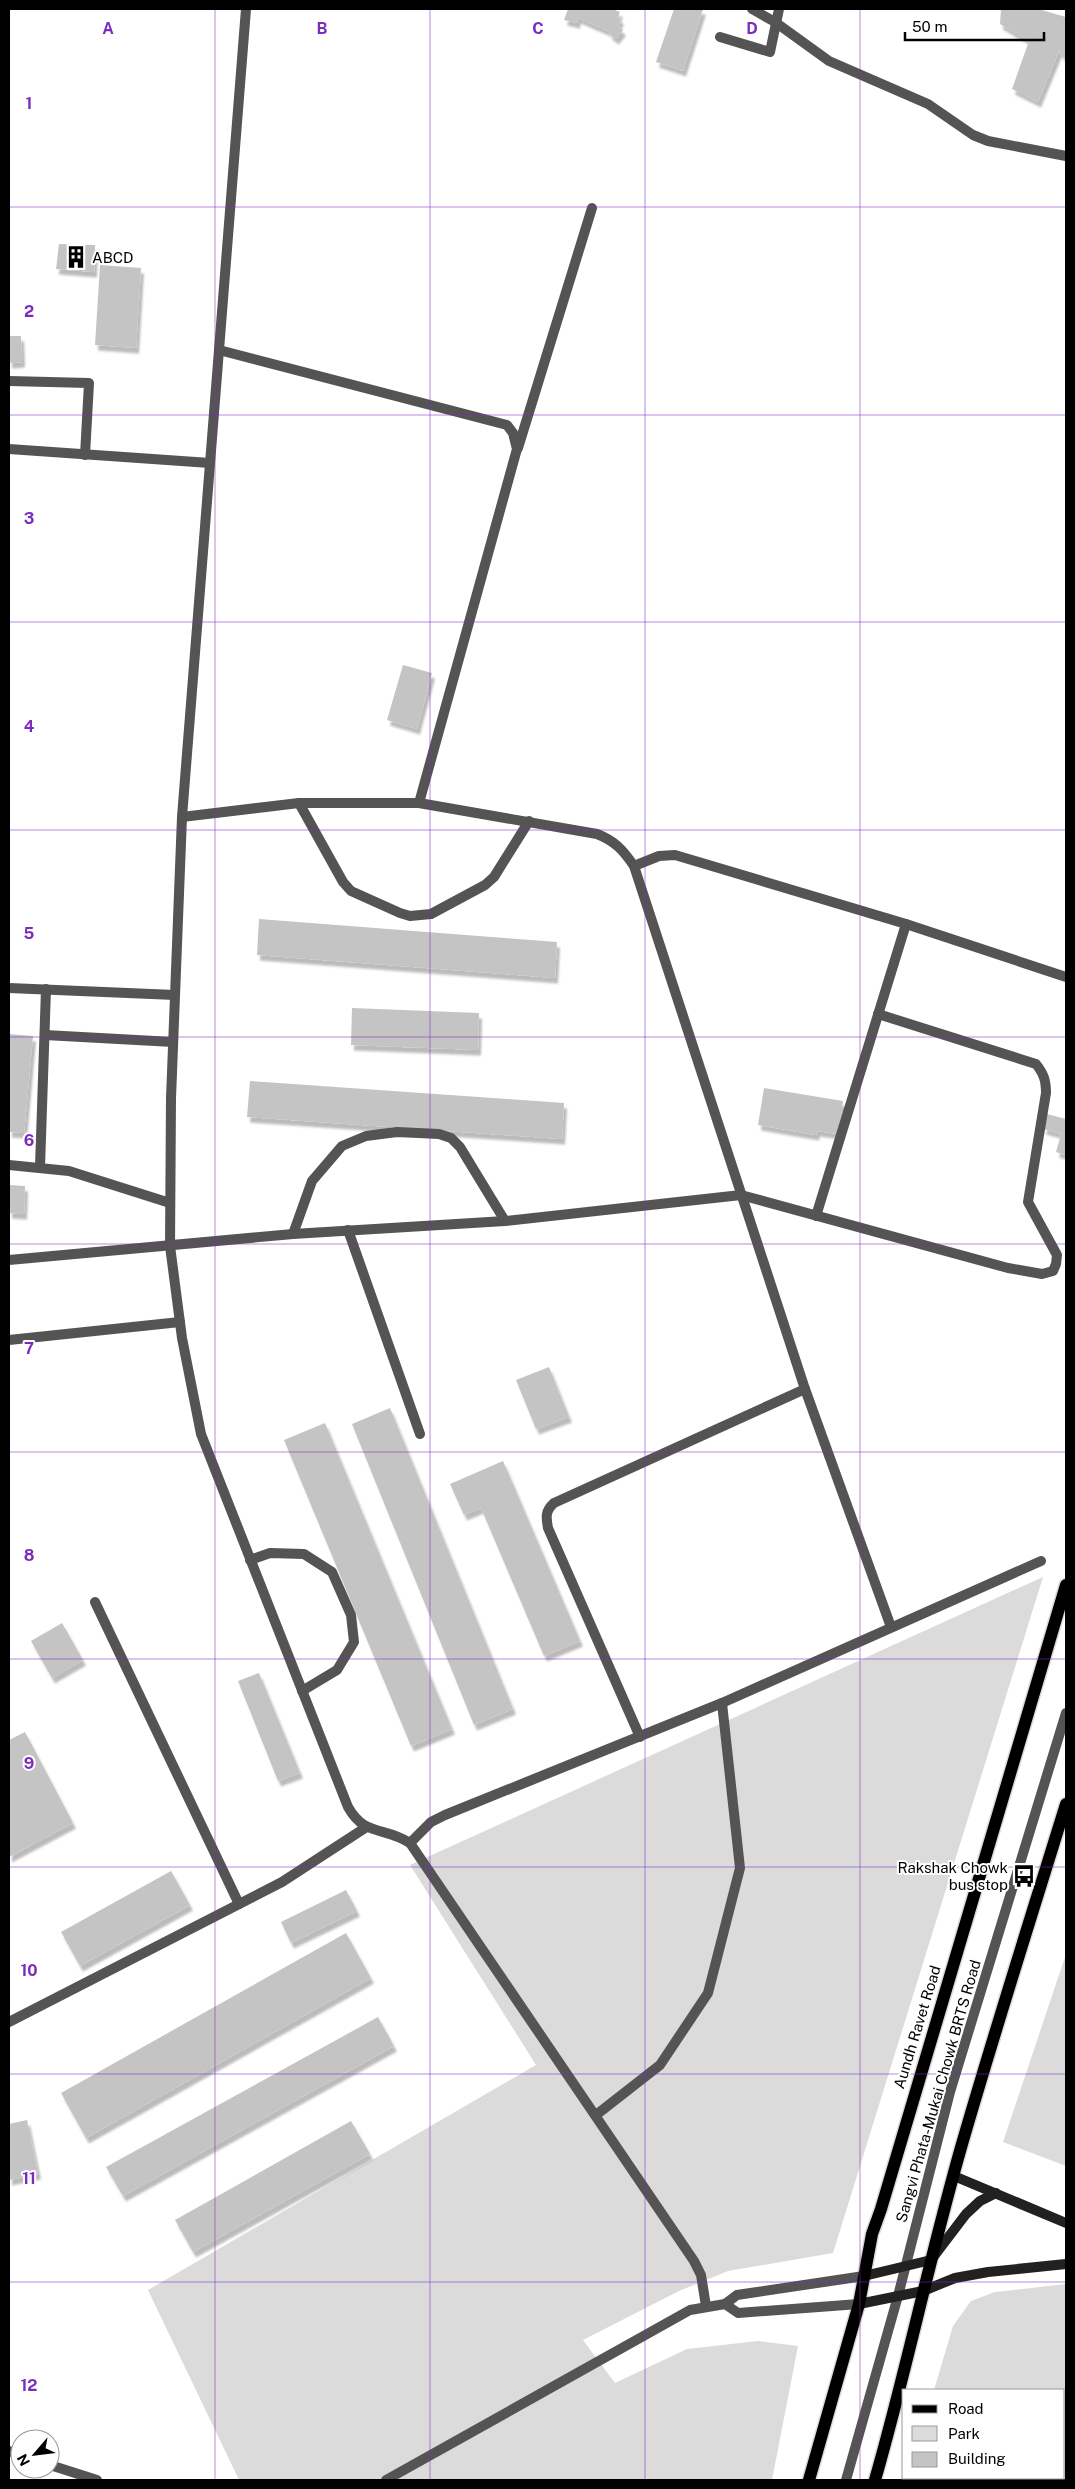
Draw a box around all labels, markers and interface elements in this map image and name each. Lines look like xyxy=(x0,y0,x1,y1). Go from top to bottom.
scale bar xyxy=(905,10,1044,42)
text: 50 m xyxy=(912,18,947,35)
text: A xyxy=(102,19,114,38)
text: B xyxy=(317,19,328,38)
text: C xyxy=(532,19,544,38)
text: D xyxy=(746,19,758,38)
text: 1 xyxy=(26,94,32,113)
building icon: ABCD xyxy=(63,244,89,270)
place label: ABCD xyxy=(92,249,133,266)
text: 2 xyxy=(24,302,34,321)
text: 3 xyxy=(24,509,34,528)
text: 4 xyxy=(24,717,35,736)
text: 5 xyxy=(24,924,35,943)
text: 6 xyxy=(24,1131,34,1150)
text: 7 xyxy=(24,1339,34,1358)
text: 8 xyxy=(24,1546,35,1565)
text: 9 xyxy=(24,1754,34,1773)
place label: Rakshak Chowk bus stop xyxy=(897,1859,1008,1893)
bus stop icon: Rakshak Chowk bus stop xyxy=(1011,1863,1037,1889)
street label: Sangvi Phata-Mukai Chowk BRTS Road xyxy=(892,1958,984,2224)
text: 10 xyxy=(20,1961,38,1980)
street label: Aundh Ravet Road xyxy=(890,1963,944,2091)
text: 11 xyxy=(22,2169,36,2188)
text: 12 xyxy=(20,2376,38,2395)
legend xyxy=(902,2389,1065,2479)
text: Road xyxy=(948,2400,984,2417)
text: Park xyxy=(948,2425,980,2442)
north arrow xyxy=(10,2429,60,2479)
text: Building xyxy=(948,2450,1006,2467)
text: N xyxy=(14,2452,33,2469)

